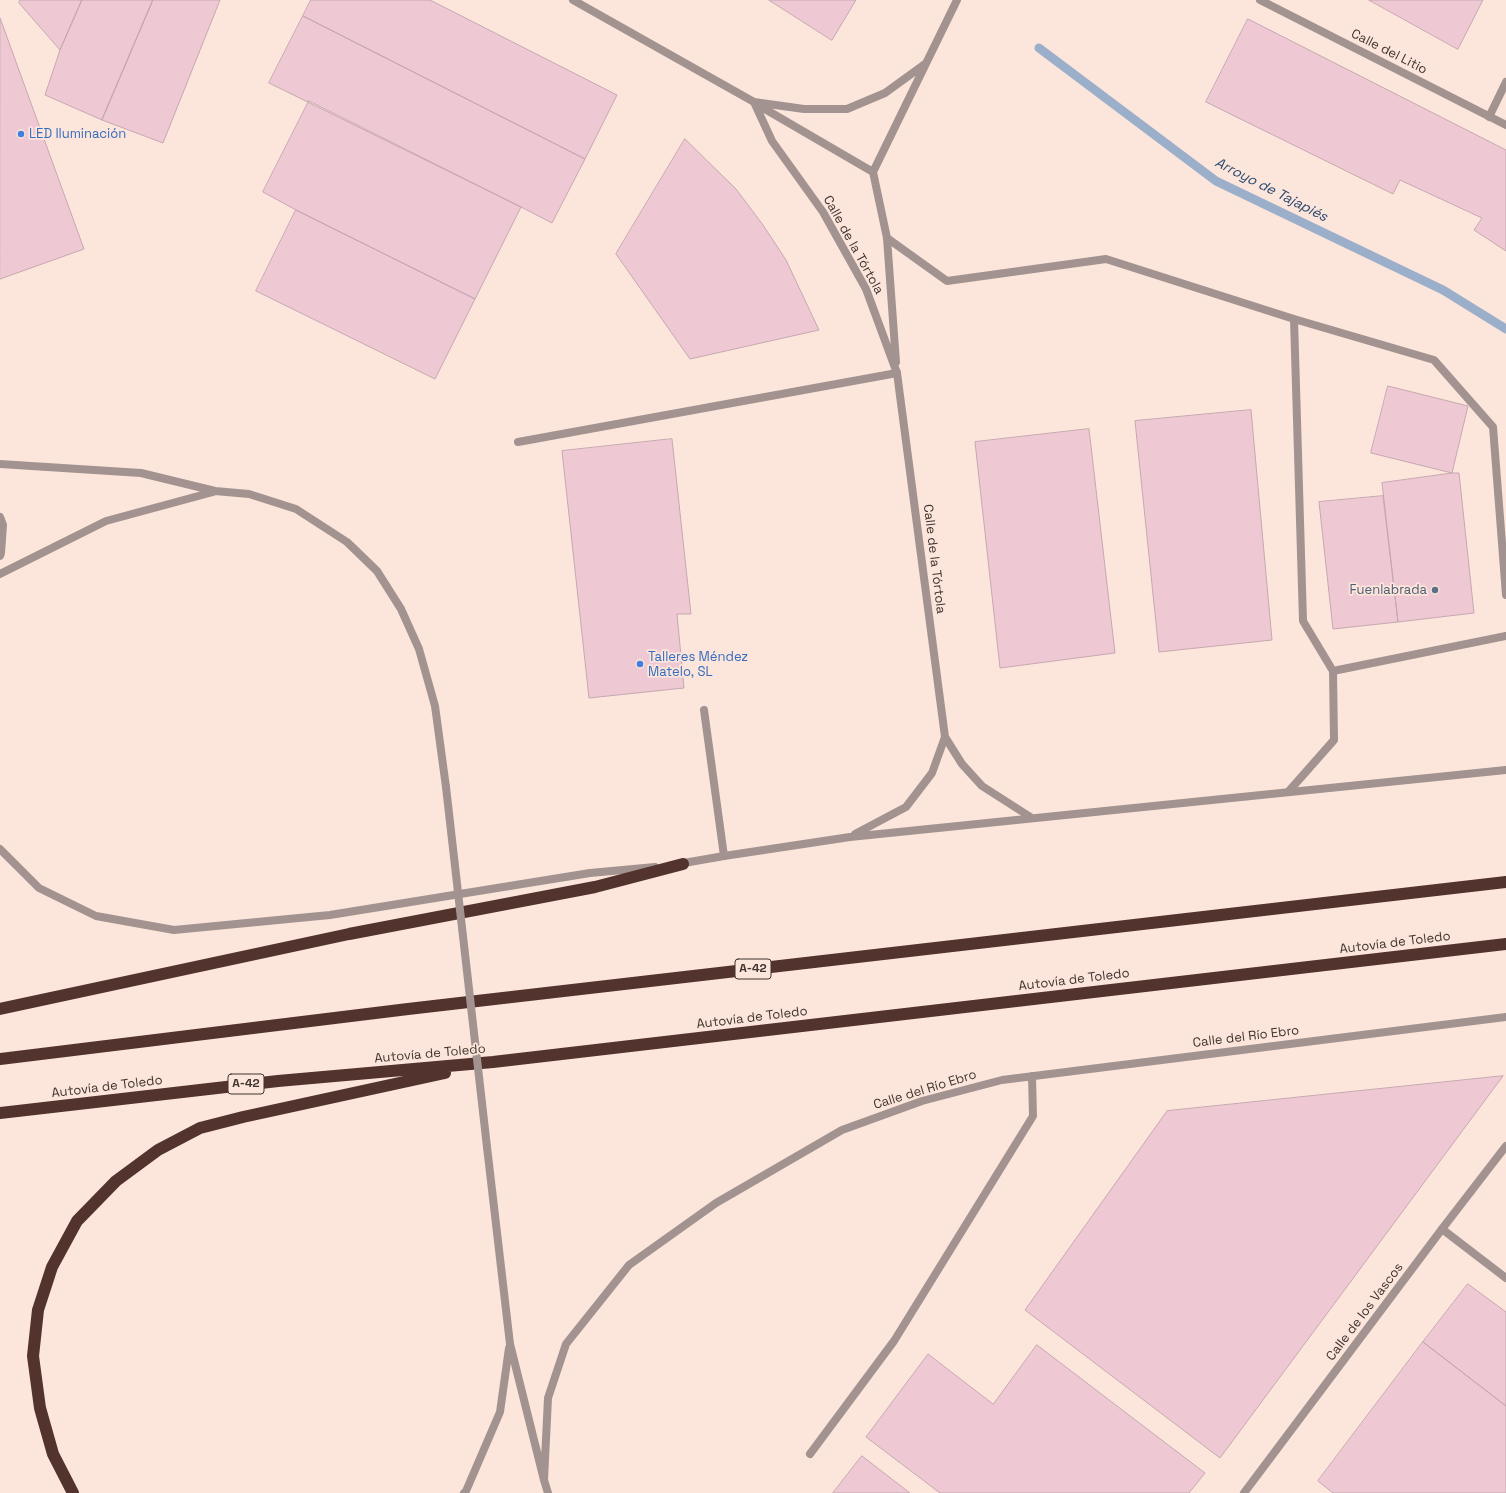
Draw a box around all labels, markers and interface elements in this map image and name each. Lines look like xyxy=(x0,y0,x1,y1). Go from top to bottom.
street label: Calle del Litio xyxy=(1348,26,1430,78)
place label: LED Iluminación xyxy=(29,126,126,142)
marker: LED Iluminación xyxy=(16,129,26,139)
water label: Arroyo de Tajapiés xyxy=(1212,154,1330,226)
street label: Calle de la Tórtola xyxy=(819,193,887,297)
street label: Calle de la Tórtola xyxy=(920,503,948,615)
place label: Fuenlabrada xyxy=(1350,582,1427,598)
marker: Fuenlabrada xyxy=(1430,585,1440,595)
place label: Talleres Méndez Matelo, SL xyxy=(648,649,748,680)
marker: Talleres Méndez Matelo, SL xyxy=(635,659,645,669)
street label: Autovía de Toledo xyxy=(1339,928,1451,958)
road number: A-42 xyxy=(735,959,771,979)
street label: Autovía de Toledo xyxy=(1018,965,1130,995)
street label: Autovía de Toledo xyxy=(696,1003,808,1033)
street label: Calle del Río Ebro xyxy=(1192,1023,1300,1051)
street label: Autovía de Toledo xyxy=(374,1041,486,1067)
street label: Calle del Río Ebro xyxy=(872,1067,978,1113)
street label: Autovía de Toledo xyxy=(51,1072,163,1102)
road number: A-42 xyxy=(228,1074,264,1094)
street label: Calle de los Vascos xyxy=(1323,1260,1407,1364)

